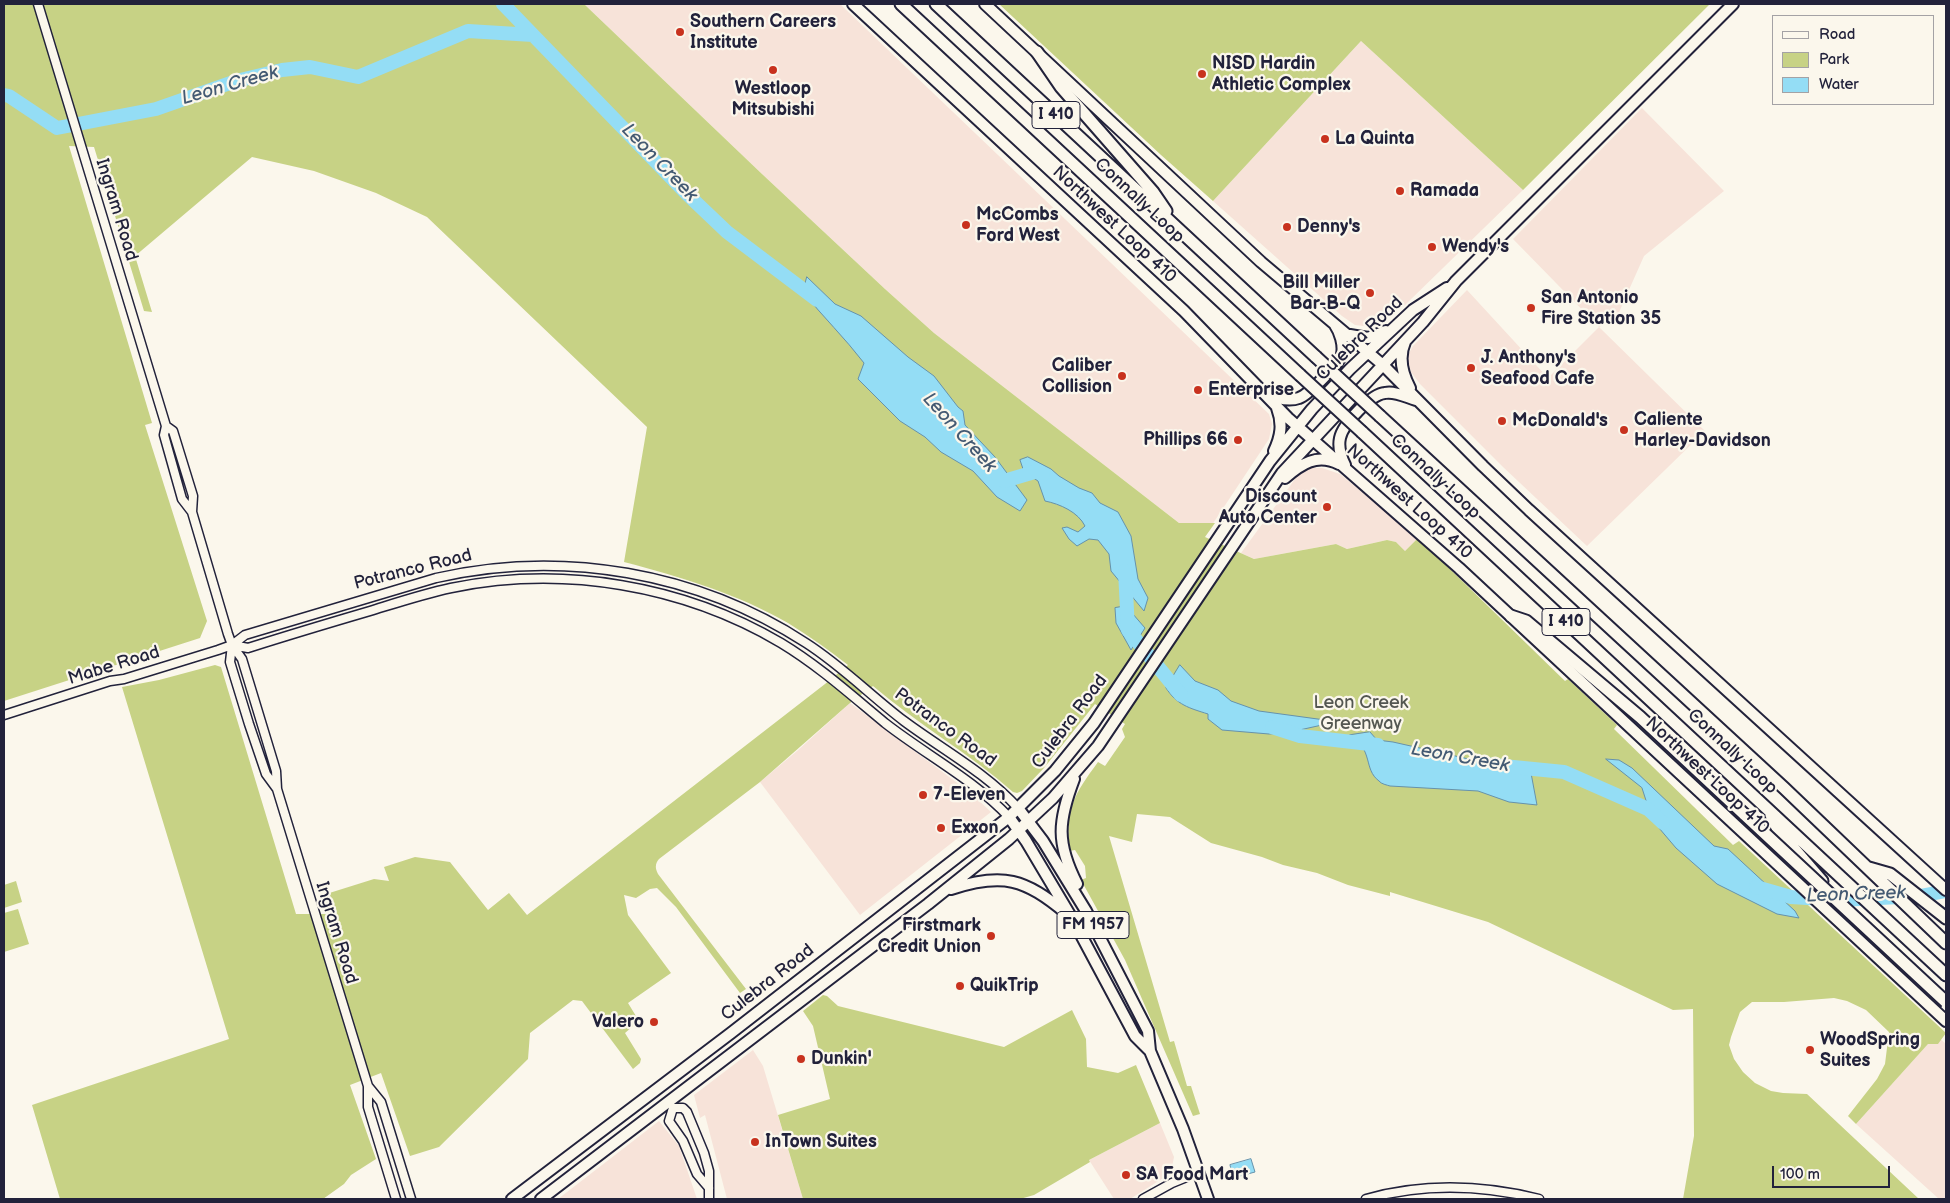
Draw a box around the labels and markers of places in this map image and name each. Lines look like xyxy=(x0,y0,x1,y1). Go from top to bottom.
place label: Southern Careers Institute xyxy=(690,11,836,54)
marker: Southern Careers Institute xyxy=(674,26,686,38)
place label: NISD Hardin Athletic Complex xyxy=(1212,53,1350,96)
marker: Westloop Mitsubishi xyxy=(767,64,779,76)
marker: NISD Hardin Athletic Complex xyxy=(1196,68,1208,80)
place label: Westloop Mitsubishi xyxy=(732,78,814,120)
place label: La Quinta xyxy=(1335,128,1415,150)
marker: La Quinta xyxy=(1319,133,1331,145)
place label: Ramada xyxy=(1410,180,1479,202)
marker: Ramada xyxy=(1394,185,1406,197)
place label: McCombs Ford West xyxy=(976,204,1060,246)
place label: Denny's xyxy=(1297,216,1360,238)
marker: McCombs Ford West xyxy=(960,219,972,231)
marker: Denny's xyxy=(1281,221,1293,233)
place label: Wendy's xyxy=(1442,236,1509,258)
marker: Wendy's xyxy=(1426,241,1438,253)
place label: Bill Miller Bar-B-Q xyxy=(1283,272,1360,314)
marker: Bill Miller Bar-B-Q xyxy=(1364,287,1376,299)
place label: San Antonio Fire Station 35 xyxy=(1541,287,1661,330)
marker: San Antonio Fire Station 35 xyxy=(1525,302,1537,314)
place label: J. Anthony's Seafood Cafe xyxy=(1481,347,1594,389)
place label: Caliber Collision xyxy=(1042,355,1112,398)
marker: J. Anthony's Seafood Cafe xyxy=(1465,362,1477,374)
marker: Caliber Collision xyxy=(1116,370,1128,382)
place label: Enterprise xyxy=(1208,379,1294,401)
marker: Enterprise xyxy=(1192,384,1204,396)
place label: Caliente Harley-Davidson xyxy=(1634,409,1771,452)
place label: McDonald's xyxy=(1512,410,1608,432)
marker: McDonald's xyxy=(1496,415,1508,427)
marker: Caliente Harley-Davidson xyxy=(1618,424,1630,436)
place label: Phillips 66 xyxy=(1143,429,1228,451)
marker: Phillips 66 xyxy=(1232,434,1244,446)
place label: Discount Auto Center xyxy=(1219,486,1317,528)
marker: Discount Auto Center xyxy=(1321,501,1333,513)
place label: 7-Eleven xyxy=(933,784,1005,806)
marker: 7-Eleven xyxy=(917,789,929,801)
place label: Exxon xyxy=(951,817,999,839)
marker: Exxon xyxy=(935,822,947,834)
place label: Firstmark Credit Union xyxy=(878,915,981,958)
marker: Firstmark Credit Union xyxy=(985,930,997,942)
place label: QuikTrip xyxy=(970,975,1039,997)
marker: QuikTrip xyxy=(954,980,966,992)
place label: Valero xyxy=(592,1011,644,1033)
marker: Valero xyxy=(648,1016,660,1028)
place label: WoodSpring Suites xyxy=(1820,1029,1920,1072)
marker: WoodSpring Suites xyxy=(1804,1044,1816,1056)
place label: Dunkin' xyxy=(811,1048,872,1070)
marker: Dunkin' xyxy=(795,1053,807,1065)
place label: InTown Suites xyxy=(765,1131,877,1153)
marker: InTown Suites xyxy=(749,1136,761,1148)
place label: SA Food Mart xyxy=(1136,1164,1248,1186)
marker: SA Food Mart xyxy=(1120,1169,1132,1181)

